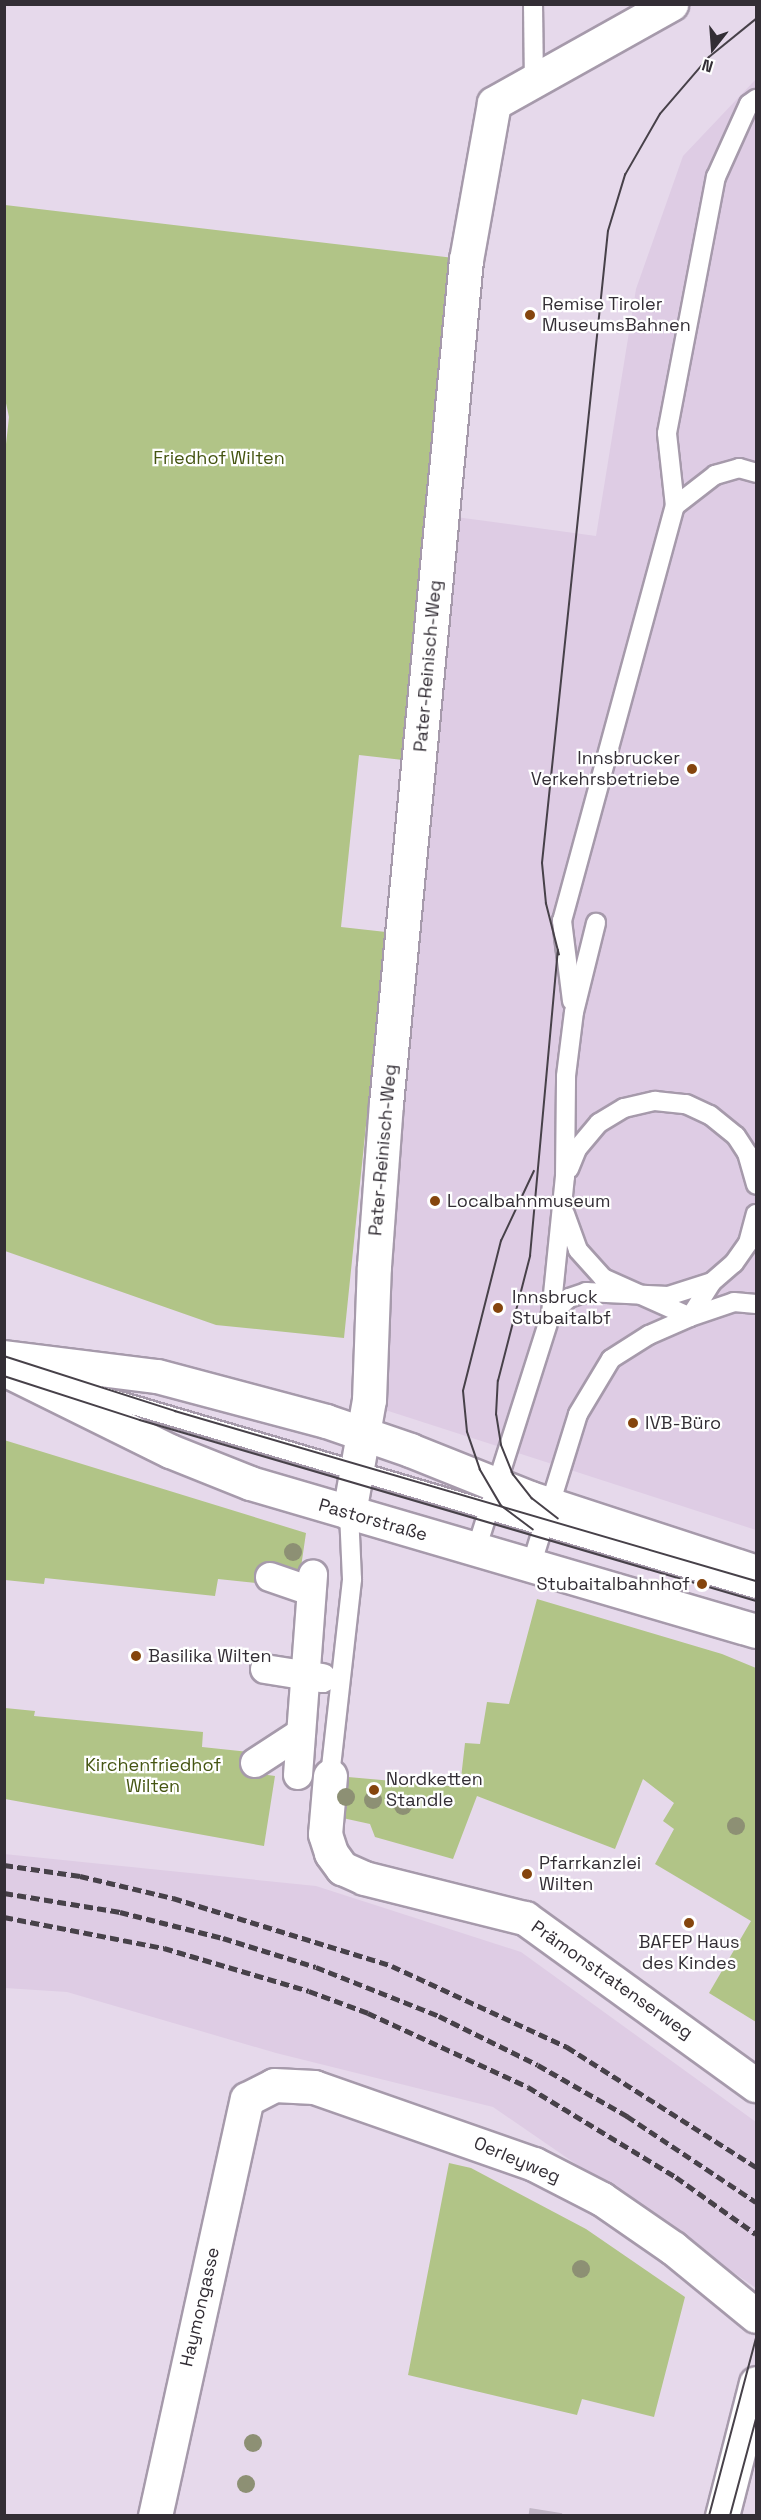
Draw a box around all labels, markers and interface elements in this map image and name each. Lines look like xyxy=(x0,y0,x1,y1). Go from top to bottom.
north arrow xyxy=(683,18,743,78)
text: N xyxy=(699,54,716,77)
place label: Remise Tiroler MuseumsBahnen xyxy=(542,294,691,336)
marker: Remise Tiroler MuseumsBahnen xyxy=(523,308,537,322)
park label: Friedhof Wilten xyxy=(153,447,285,469)
street label: Pater-Reinisch-Weg xyxy=(410,579,446,753)
place label: Innsbrucker Verkehrsbetriebe xyxy=(531,748,680,790)
marker: Innsbrucker Verkehrsbetriebe xyxy=(685,762,699,776)
street label: Pater-Reinisch-Weg xyxy=(365,1063,401,1237)
place label: Localbahnmuseum xyxy=(447,1190,610,1212)
marker: Localbahnmuseum xyxy=(428,1194,442,1208)
place label: Innsbruck Stubaitalbf xyxy=(512,1287,611,1330)
marker: Innsbruck Stubaitalbf xyxy=(489,1299,507,1317)
place label: IVB-Büro xyxy=(645,1412,721,1434)
marker: IVB-Büro xyxy=(626,1416,640,1430)
street label: Pastorstraße xyxy=(316,1494,430,1546)
place label: Stubaitalbahnhof xyxy=(537,1573,690,1595)
marker: Stubaitalbahnhof xyxy=(695,1577,709,1591)
place label: Basilika Wilten xyxy=(148,1645,272,1667)
marker: Basilika Wilten xyxy=(129,1649,143,1663)
park label: Kirchenfriedhof Wilten xyxy=(85,1755,221,1798)
place label: Nordketten Standle xyxy=(386,1769,483,1812)
marker: Nordketten Standle xyxy=(367,1783,381,1797)
place label: Pfarrkanzlei Wilten xyxy=(539,1853,641,1896)
marker: Pfarrkanzlei Wilten xyxy=(520,1867,534,1881)
street label: Prämonstratenserweg xyxy=(527,1916,697,2044)
marker: BAFEP Haus des Kindes xyxy=(682,1916,696,1930)
place label: BAFEP Haus des Kindes xyxy=(639,1932,739,1974)
street label: Oerleyweg xyxy=(470,2132,564,2188)
street label: Haymongasse xyxy=(176,2245,224,2369)

